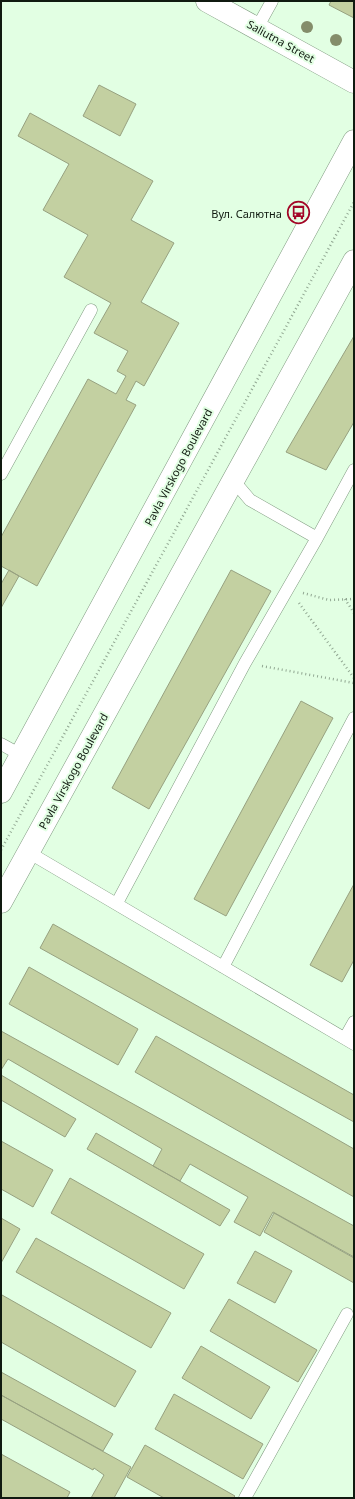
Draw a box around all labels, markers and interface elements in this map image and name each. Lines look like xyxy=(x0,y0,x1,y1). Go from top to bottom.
street label: Saliutna Street xyxy=(244,16,318,66)
bus stop icon: Вул. Салютна xyxy=(285,200,311,226)
place label: Вул. Салютна xyxy=(211,206,282,221)
street label: Pavla Virskogo Boulevard xyxy=(141,406,215,528)
street label: Pavla Virskogo Boulevard xyxy=(35,710,111,832)

